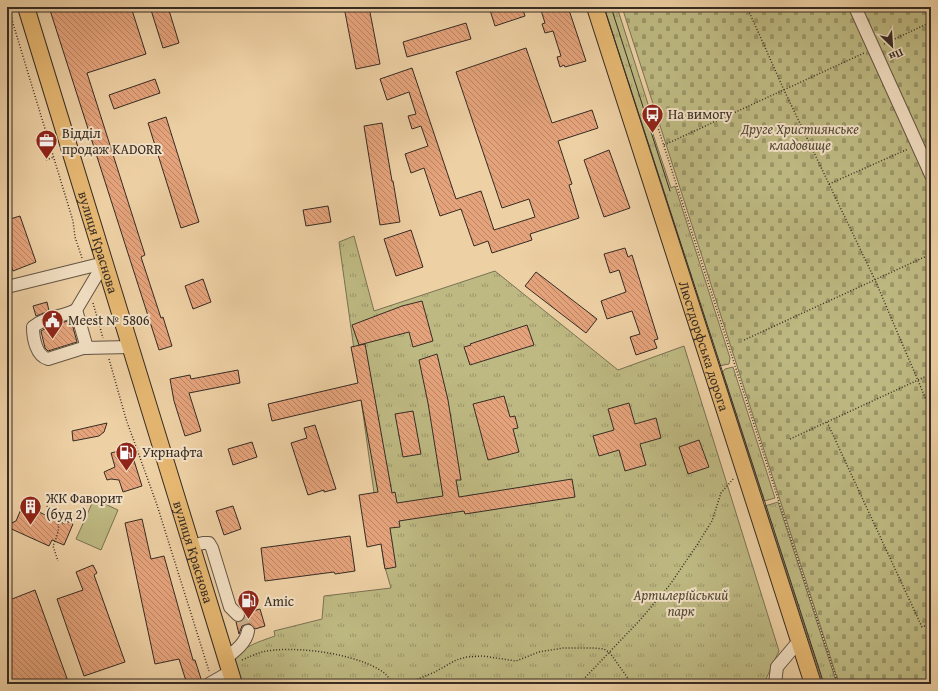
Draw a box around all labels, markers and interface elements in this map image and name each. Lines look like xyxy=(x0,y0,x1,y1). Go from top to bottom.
north arrow xyxy=(872,26,912,66)
text: Пн xyxy=(886,45,906,65)
bus stop icon: На вимогу xyxy=(639,101,665,134)
place label: На вимогу xyxy=(668,104,732,124)
park label: Друге Християнське кладовище xyxy=(740,119,859,155)
place label: Відділ продаж KADORR xyxy=(62,123,163,159)
office icon: Відділ продаж KADORR xyxy=(33,128,59,161)
street label: вулиця Краснова xyxy=(73,189,123,296)
street label: Люстдорфська дорога xyxy=(674,278,735,414)
public building icon: Meest № 5806 xyxy=(39,307,65,340)
place label: Meest № 5806 xyxy=(68,310,150,330)
fuel station icon: Укрнафта xyxy=(114,439,140,472)
place label: Укрнафта xyxy=(142,442,203,462)
place label: ЖК Фаворит (буд 2) xyxy=(45,488,123,524)
building icon: ЖК Фаворит (буд 2) xyxy=(17,493,43,526)
street label: вулиця Краснова xyxy=(168,498,219,606)
park label: Артилерійський парк xyxy=(633,585,728,621)
fuel station icon: Amic xyxy=(236,588,262,621)
place label: Amic xyxy=(264,591,294,611)

